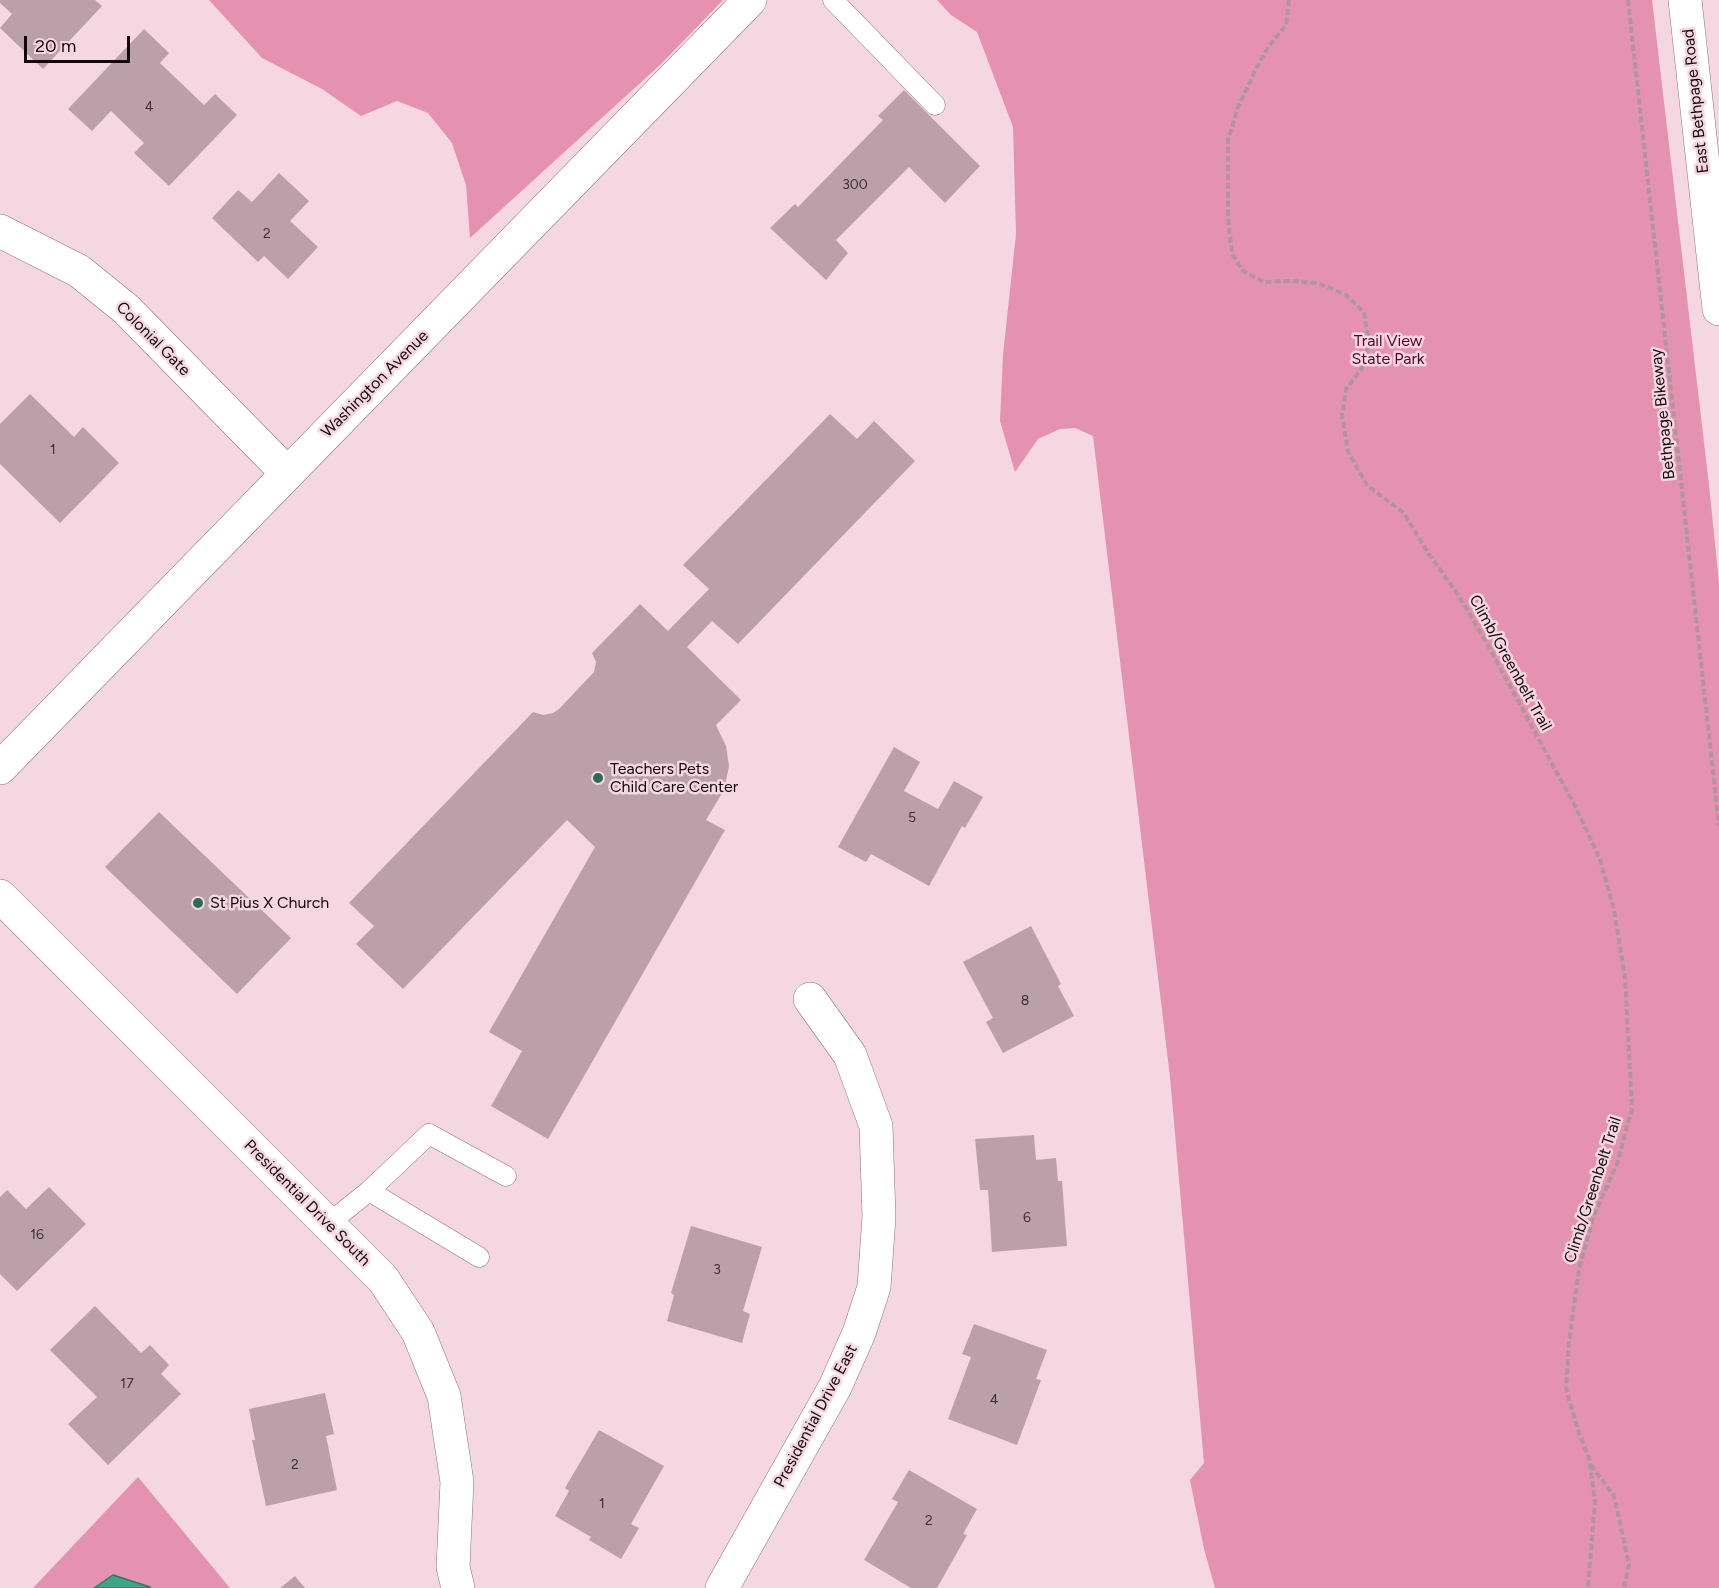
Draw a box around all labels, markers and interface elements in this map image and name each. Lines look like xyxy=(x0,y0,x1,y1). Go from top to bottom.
scale bar xyxy=(27,24,134,62)
street label: East Bethpage Road xyxy=(1679,28,1713,174)
text: 20 m xyxy=(35,35,76,57)
house number: 4 xyxy=(145,99,153,115)
house number: 300 xyxy=(842,177,868,193)
house number: 2 xyxy=(263,226,271,242)
street label: Colonial Gate xyxy=(112,298,194,380)
street label: Washington Avenue xyxy=(317,326,433,442)
park label: Trail View State Park xyxy=(1351,331,1425,369)
street label: Bethpage Bikeway xyxy=(1647,348,1679,480)
house number: 1 xyxy=(50,442,56,458)
street label: Climb/Greenbelt Trail xyxy=(1465,592,1555,734)
place label: Teachers Pets Child Care Center xyxy=(610,759,738,797)
marker: Teachers Pets Child Care Center xyxy=(591,771,605,785)
house number: 5 xyxy=(908,810,916,826)
place label: St Pius X Church xyxy=(210,893,329,913)
marker: St Pius X Church xyxy=(191,896,205,910)
house number: 8 xyxy=(1021,993,1029,1009)
street label: Climb/Greenbelt Trail xyxy=(1560,1115,1626,1265)
street label: Presidential Drive South xyxy=(240,1136,374,1270)
house number: 6 xyxy=(1023,1210,1031,1226)
house number: 16 xyxy=(30,1227,44,1243)
house number: 3 xyxy=(713,1262,721,1278)
street label: Presidential Drive East xyxy=(770,1341,862,1491)
house number: 17 xyxy=(120,1376,134,1392)
house number: 4 xyxy=(990,1392,998,1408)
house number: 2 xyxy=(291,1457,299,1473)
house number: 1 xyxy=(599,1496,605,1512)
house number: 2 xyxy=(925,1513,933,1529)

